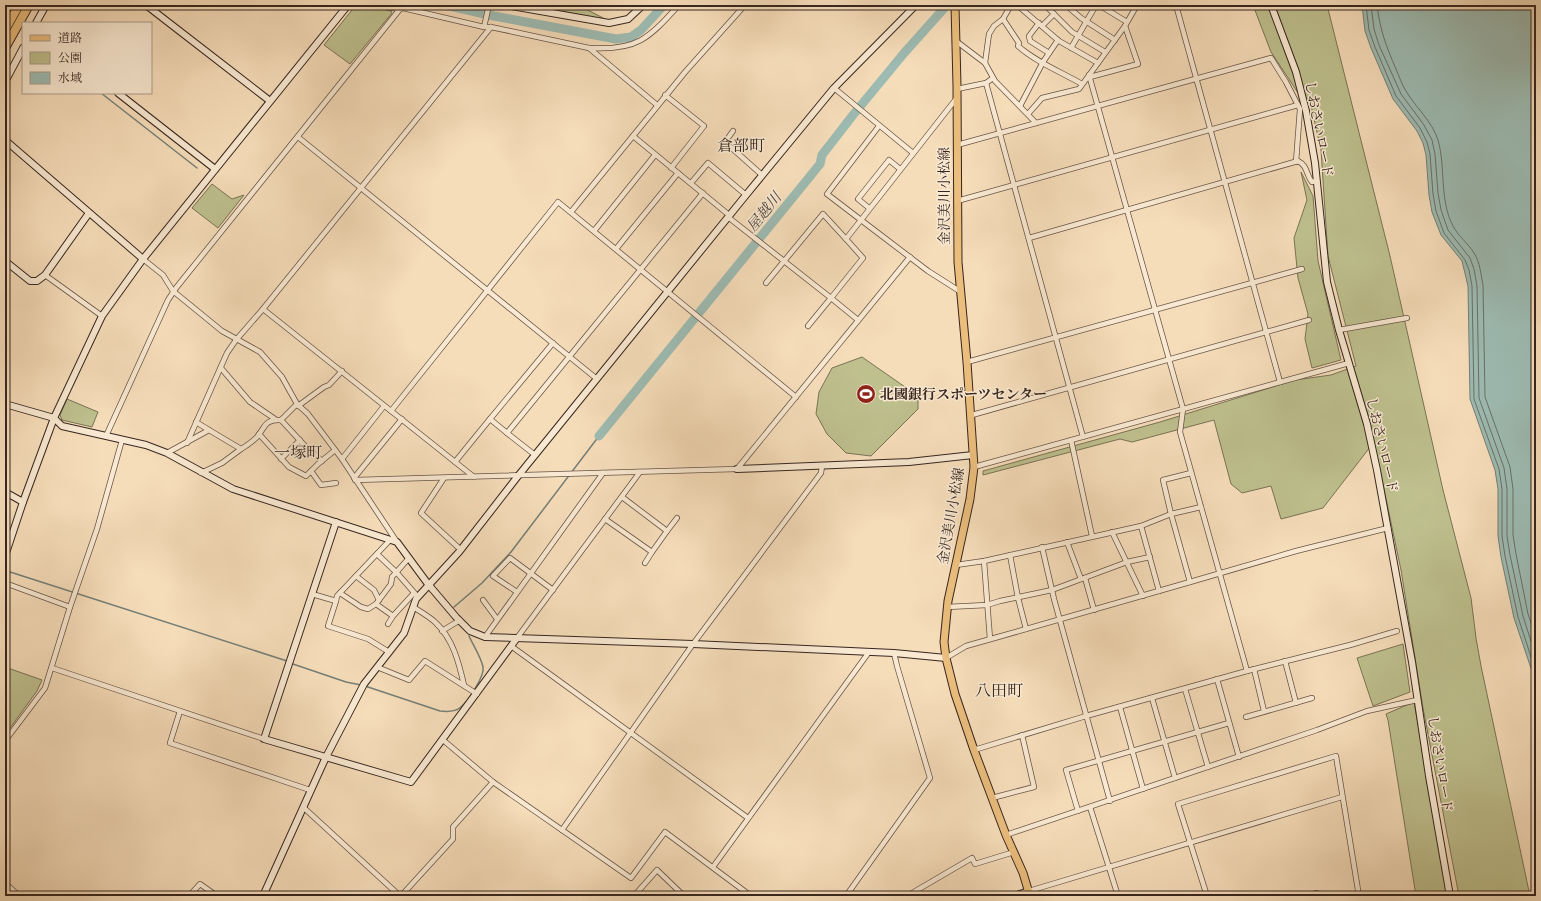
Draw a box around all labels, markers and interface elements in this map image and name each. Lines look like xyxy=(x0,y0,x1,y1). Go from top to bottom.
legend xyxy=(22,22,152,94)
text: 道路 xyxy=(58,31,82,45)
text: 公園 xyxy=(58,51,82,65)
text: 水域 xyxy=(58,71,82,85)
street label: しおさいロード xyxy=(1301,79,1337,179)
district label: 倉部町 xyxy=(717,136,765,155)
street label: 金沢美川小松線 xyxy=(936,147,953,245)
water label: 屋越川 xyxy=(743,187,786,235)
sports icon: 北國銀行スポーツセンター xyxy=(855,383,877,405)
place label: 北國銀行スポーツセンター xyxy=(880,386,1047,403)
street label: しおさいロード xyxy=(1363,395,1401,495)
district label: 一塚町 xyxy=(274,443,322,462)
street label: 金沢美川小松線 xyxy=(934,466,968,566)
district label: 八田町 xyxy=(975,681,1023,700)
street label: しおさいロード xyxy=(1424,714,1456,814)

